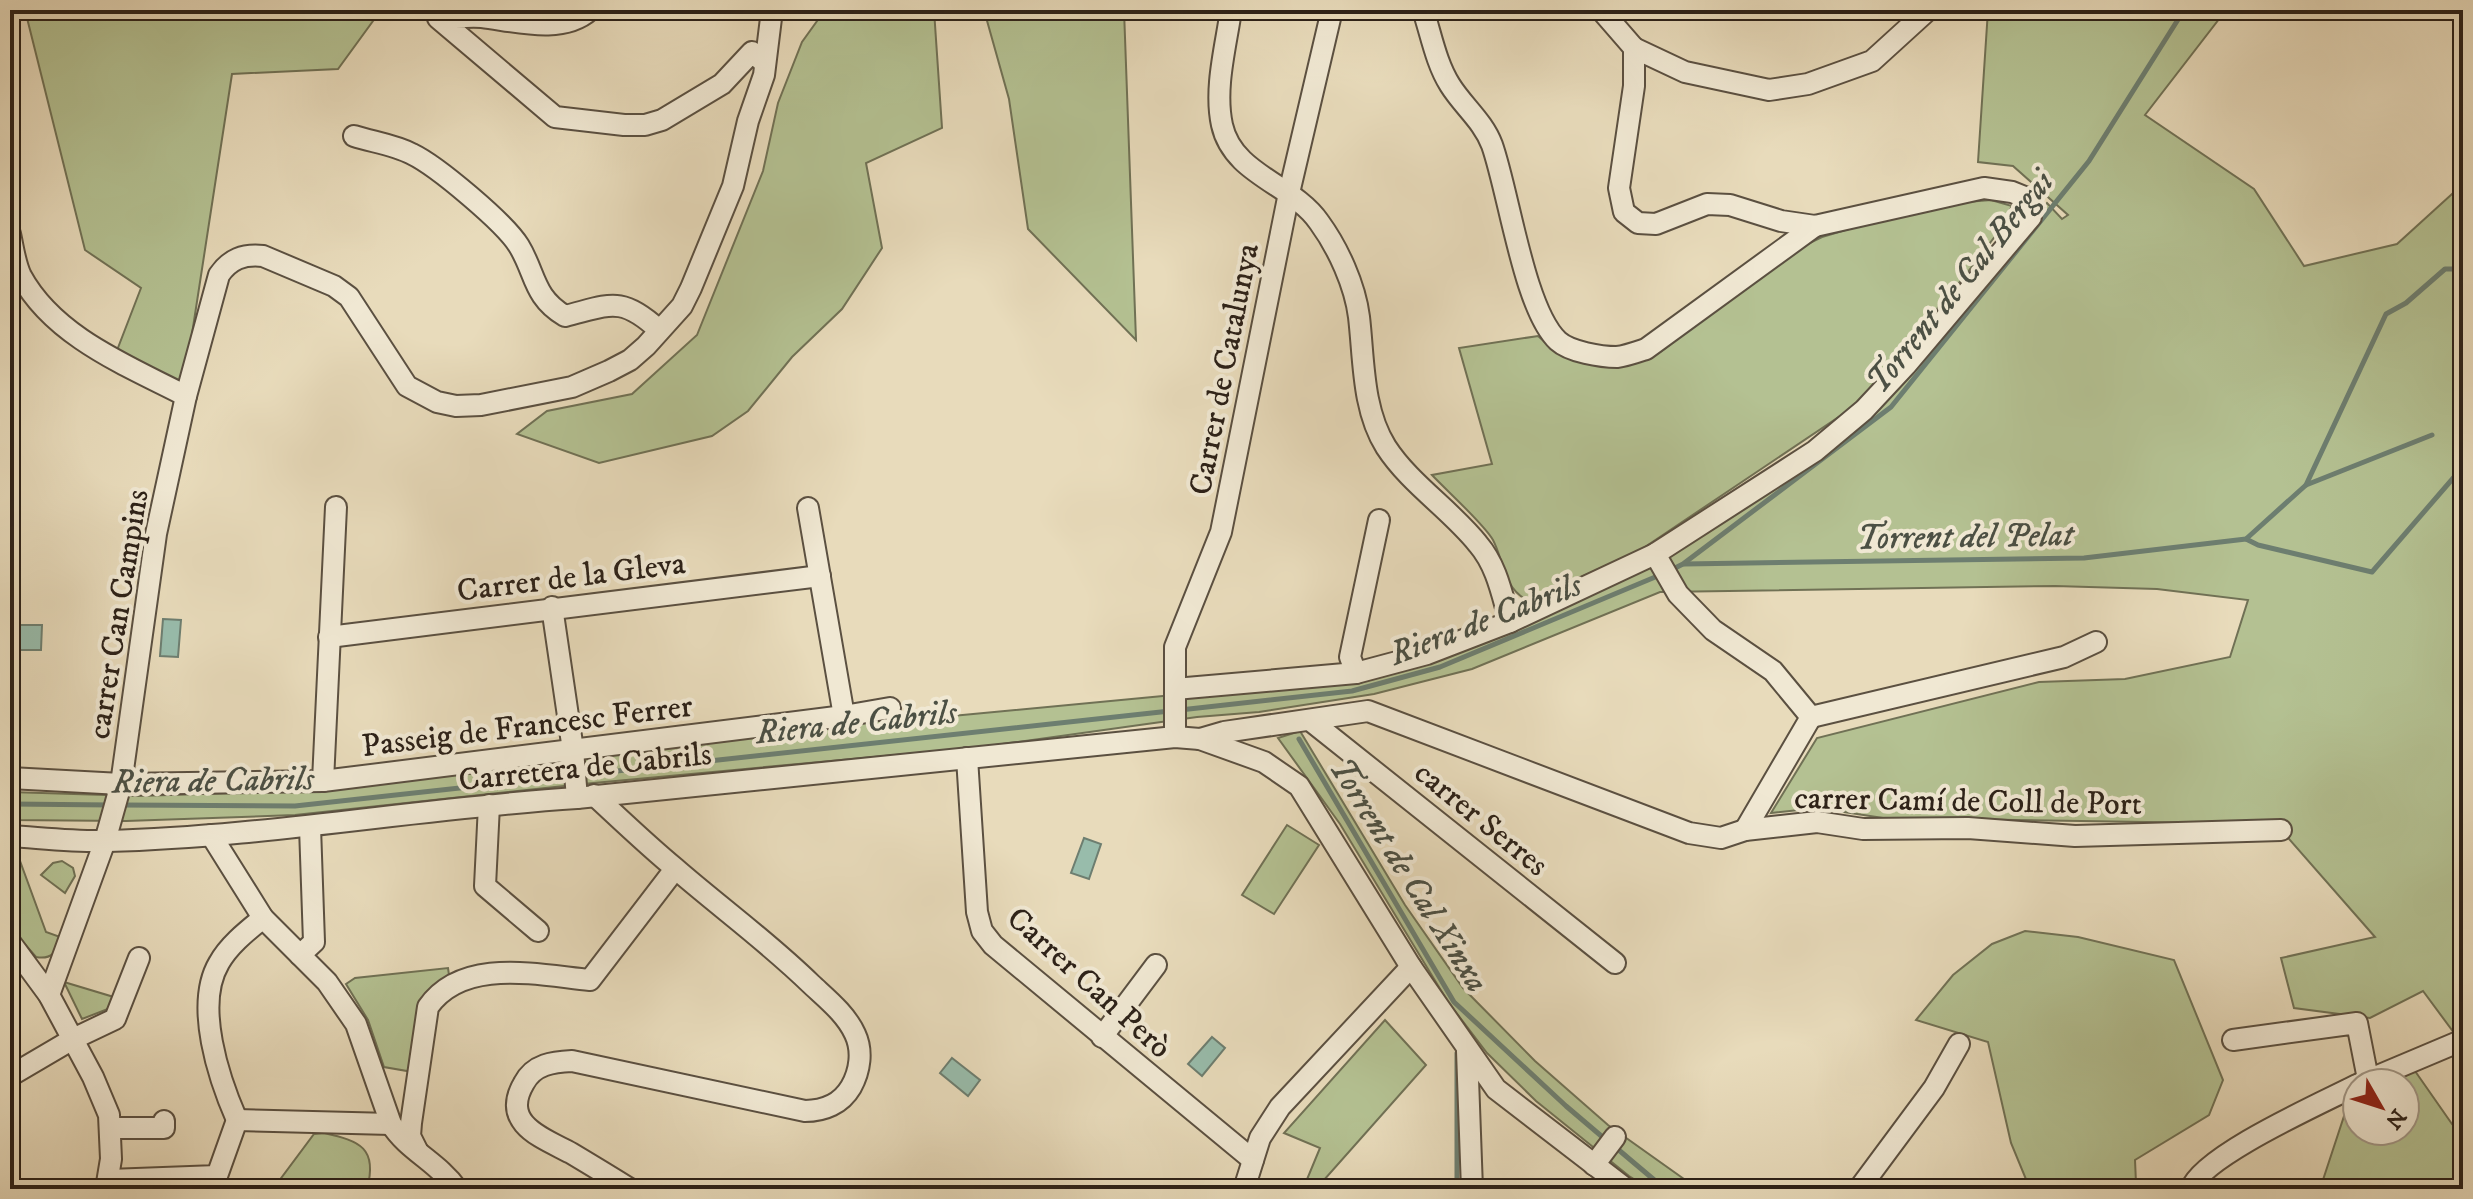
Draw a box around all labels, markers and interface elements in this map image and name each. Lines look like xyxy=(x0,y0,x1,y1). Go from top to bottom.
water label: Torrent de Cal Bergai xyxy=(1858,161,2065,402)
street label: Carrer de Catalunya xyxy=(1181,240,1269,499)
street label: carrer Can Campins xyxy=(79,487,158,742)
water label: Torrent del Pelat xyxy=(1856,514,2076,560)
street label: Carrer de la Gleva xyxy=(455,544,688,612)
water label: Riera de Cabrils xyxy=(1383,564,1588,676)
street label: Passeig de Francesc Ferrer xyxy=(359,687,695,767)
water label: Riera de Cabrils xyxy=(752,691,960,755)
street label: Carretera de Cabrils xyxy=(457,735,714,801)
water label: Torrent de Cal Xinxa xyxy=(1319,750,1497,1000)
street label: carrer Serres xyxy=(1406,753,1556,886)
water label: Riera de Cabrils xyxy=(111,758,315,804)
street label: carrer Camí de Coll de Port xyxy=(1794,779,2142,825)
street label: Carrer Can Però xyxy=(998,899,1179,1068)
north arrow xyxy=(2341,1067,2421,1147)
text: N xyxy=(2379,1103,2412,1134)

